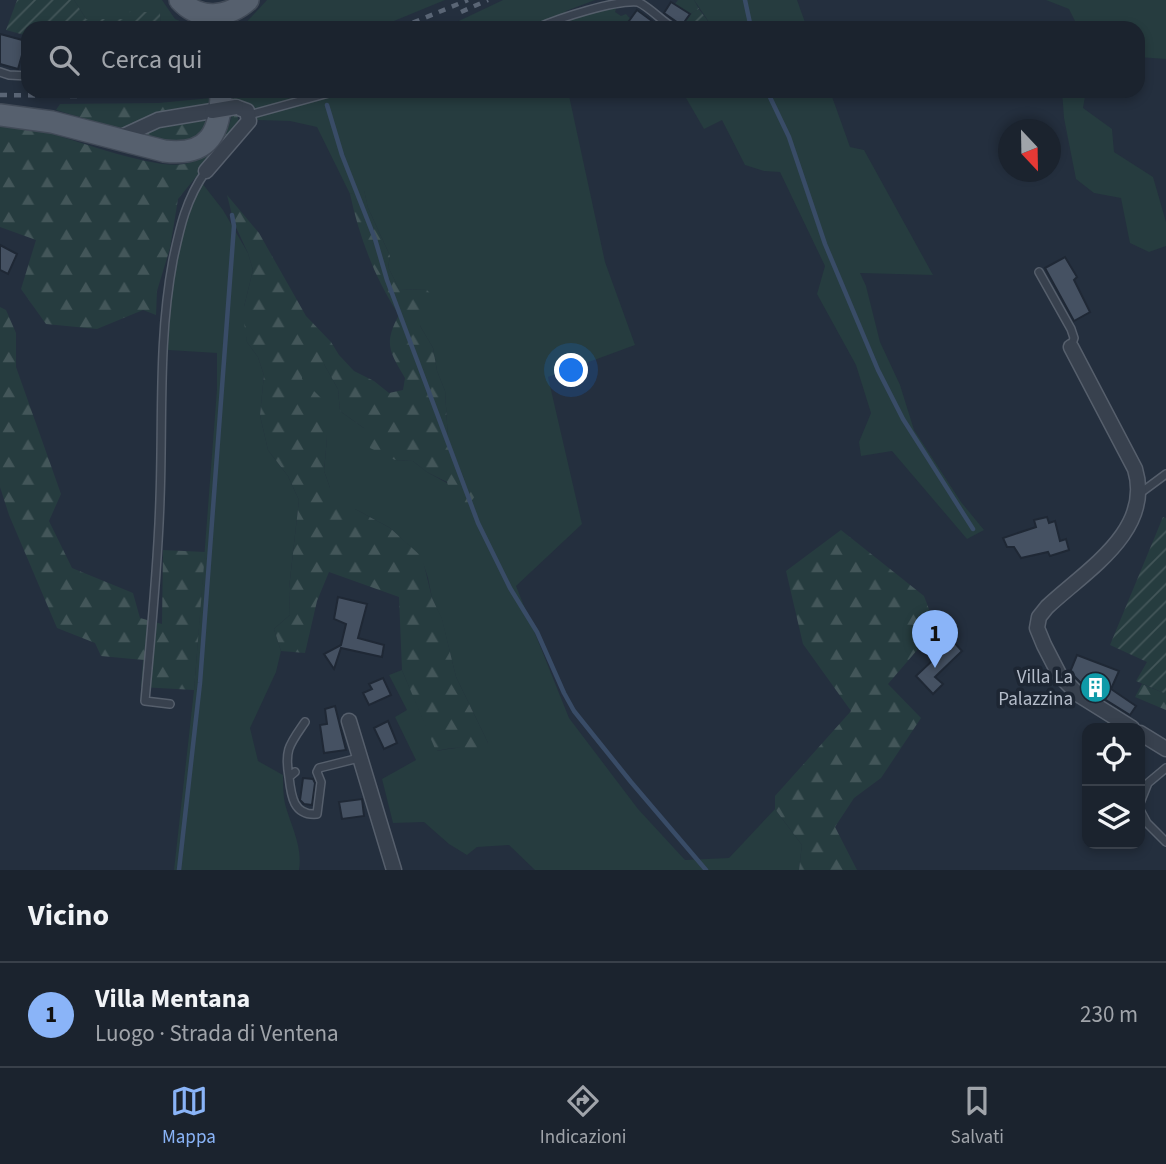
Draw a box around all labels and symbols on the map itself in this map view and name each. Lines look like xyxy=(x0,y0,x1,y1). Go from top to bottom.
north arrow xyxy=(998,119,1061,182)
your location xyxy=(554,353,588,387)
pin: 1 xyxy=(912,610,958,668)
place label: Villa La Palazzina xyxy=(998,664,1073,713)
building icon: Villa La Palazzina xyxy=(1079,670,1113,704)

